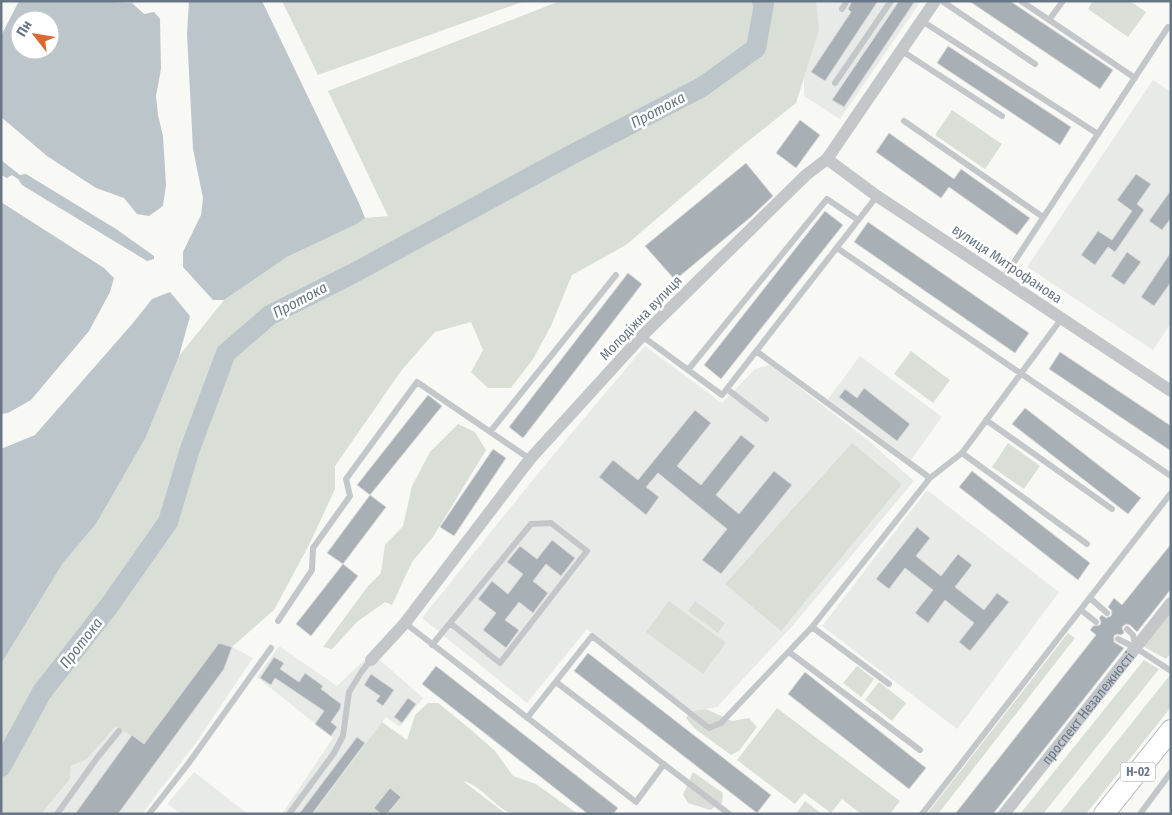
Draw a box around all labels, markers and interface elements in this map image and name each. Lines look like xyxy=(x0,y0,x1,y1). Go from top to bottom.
north arrow xyxy=(10,10,60,60)
text: Пн xyxy=(13,17,36,40)
water label: Протока xyxy=(628,88,688,132)
street label: вулиця Митрофанова xyxy=(949,221,1065,307)
street label: Молодіжна вулиця xyxy=(596,272,686,364)
water label: Протока xyxy=(270,278,330,322)
water label: Протока xyxy=(56,614,106,672)
street label: проспект Незалежності xyxy=(1038,648,1138,768)
road number: Н-02 xyxy=(1120,762,1156,782)

